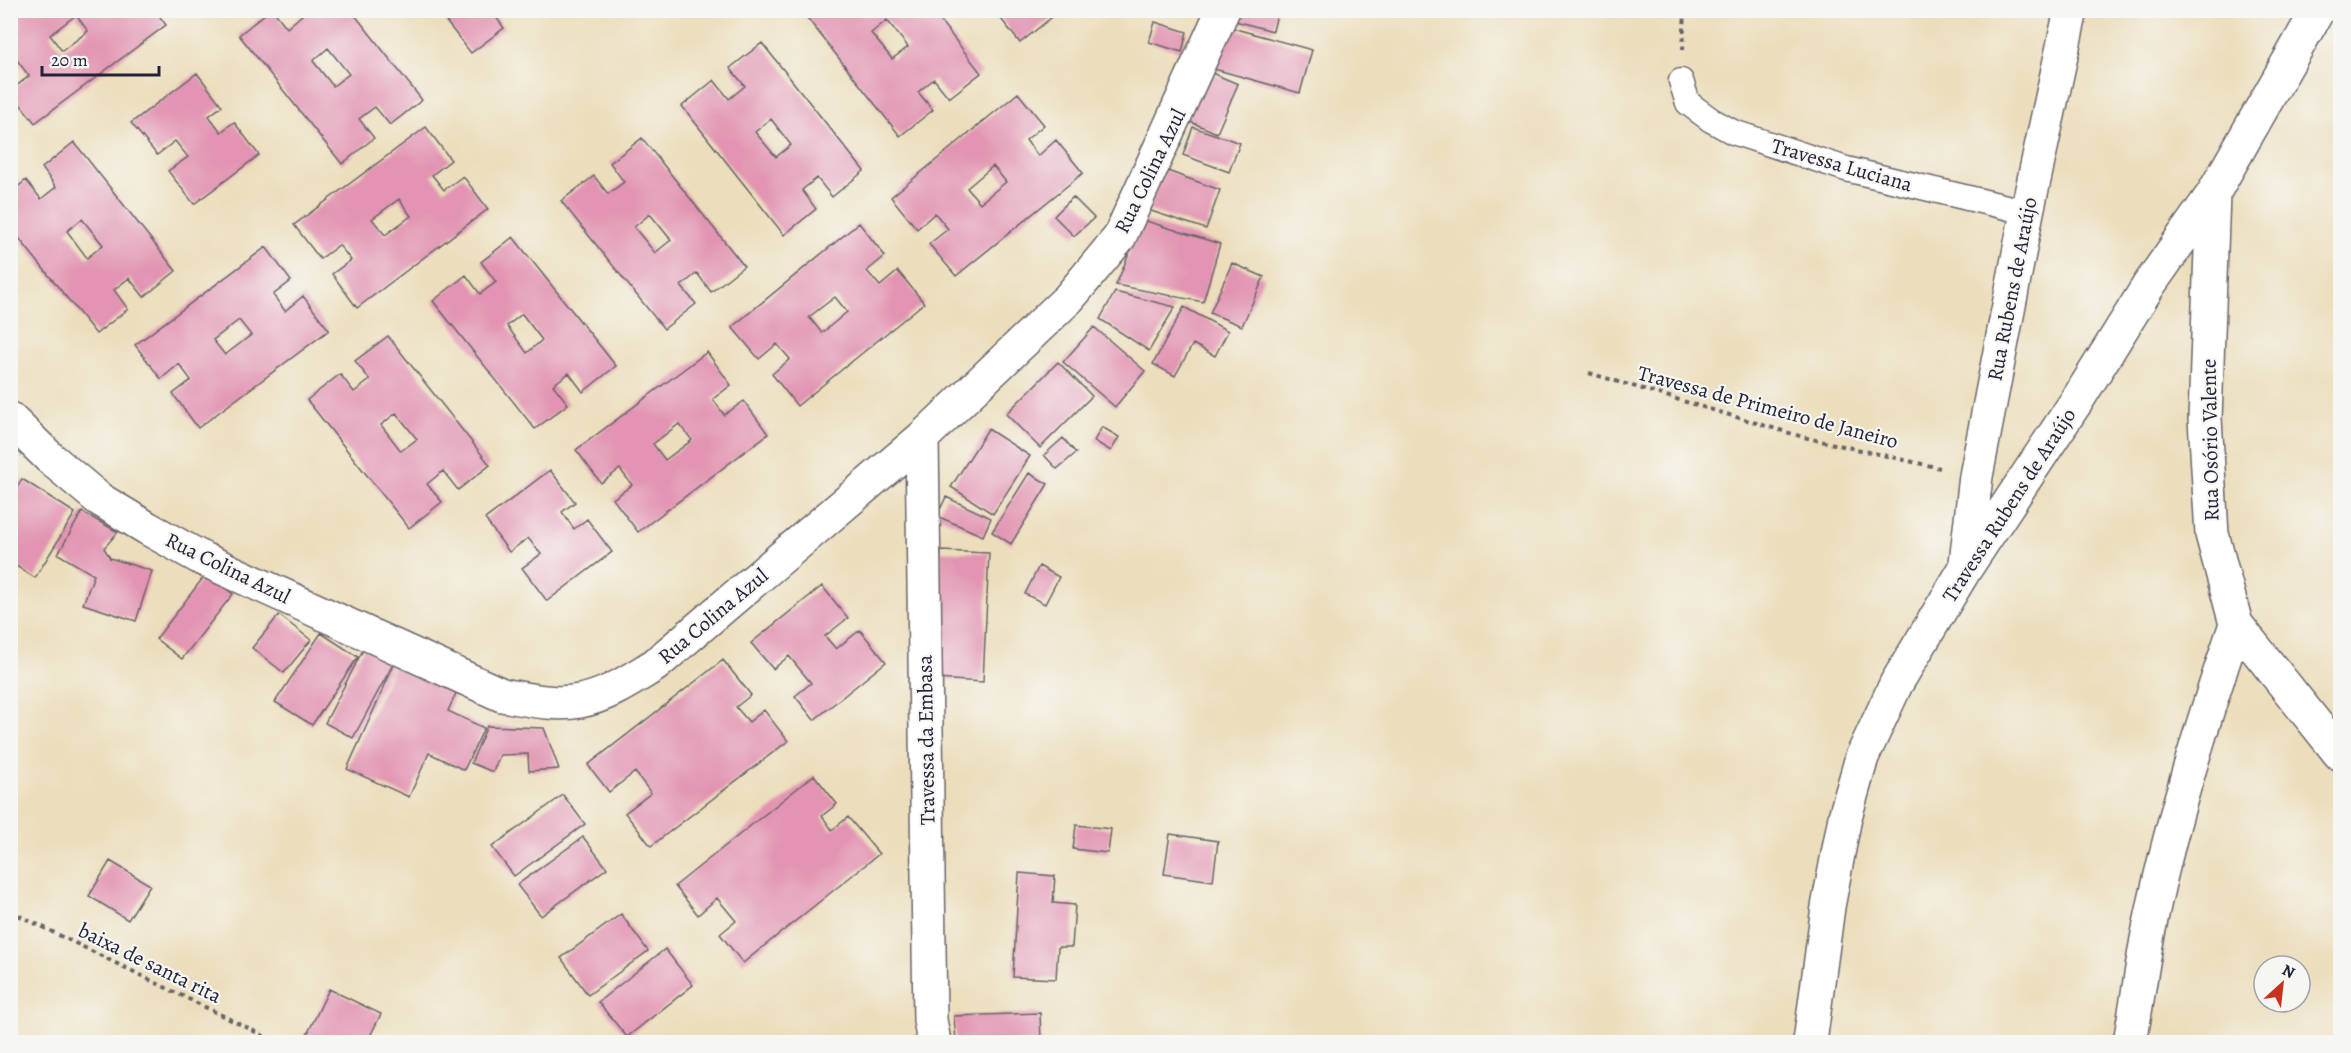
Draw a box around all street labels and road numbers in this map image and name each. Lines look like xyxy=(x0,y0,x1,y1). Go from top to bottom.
street label: Rua Colina Azul xyxy=(1108,104,1192,238)
street label: Travessa Luciana xyxy=(1768,132,1916,199)
street label: Rua Rubens de Araújo xyxy=(1980,195,2044,383)
street label: Rua Osório Valente xyxy=(2195,358,2225,522)
street label: Travessa de Primeiro de Janeiro xyxy=(1635,359,1901,455)
street label: Travessa Rubens de Araújo xyxy=(1936,402,2082,608)
street label: Rua Colina Azul xyxy=(161,526,295,610)
street label: Rua Colina Azul xyxy=(652,562,774,670)
street label: Travessa da Embasa xyxy=(911,654,941,825)
street label: baixa de santa rita xyxy=(74,916,226,1010)

